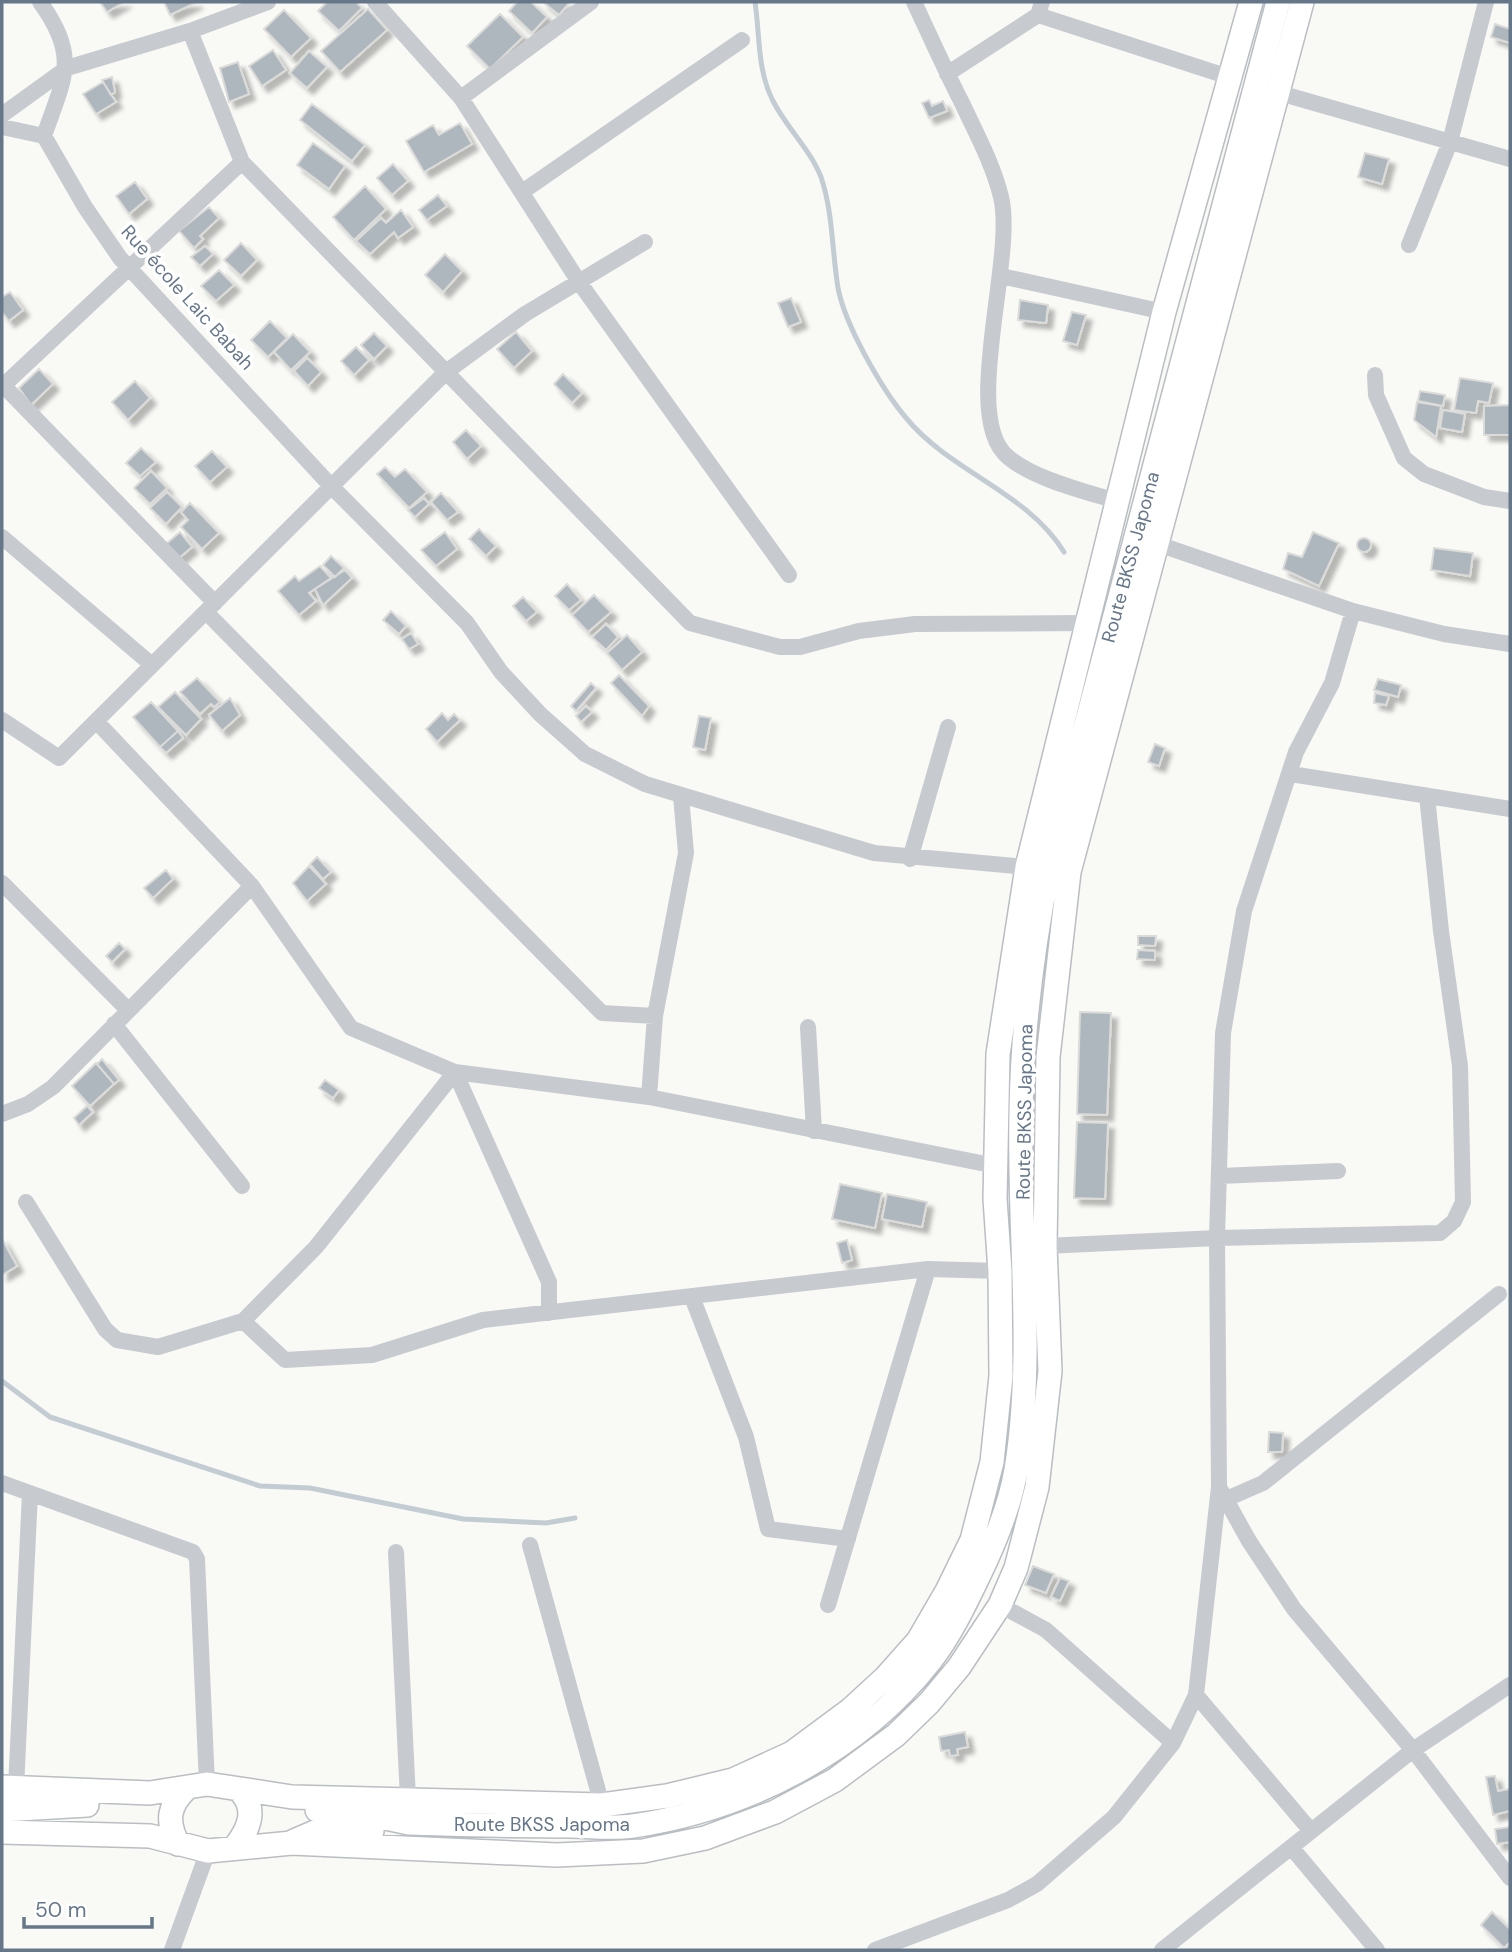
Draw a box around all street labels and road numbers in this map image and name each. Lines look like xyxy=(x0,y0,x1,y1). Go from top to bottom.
street label: Rue école Laic Babah xyxy=(116,220,259,375)
street label: Route BKSS Japoma xyxy=(1096,469,1165,645)
street label: Route BKSS Japoma xyxy=(1010,1024,1039,1200)
street label: Route BKSS Japoma xyxy=(454,1812,630,1837)

